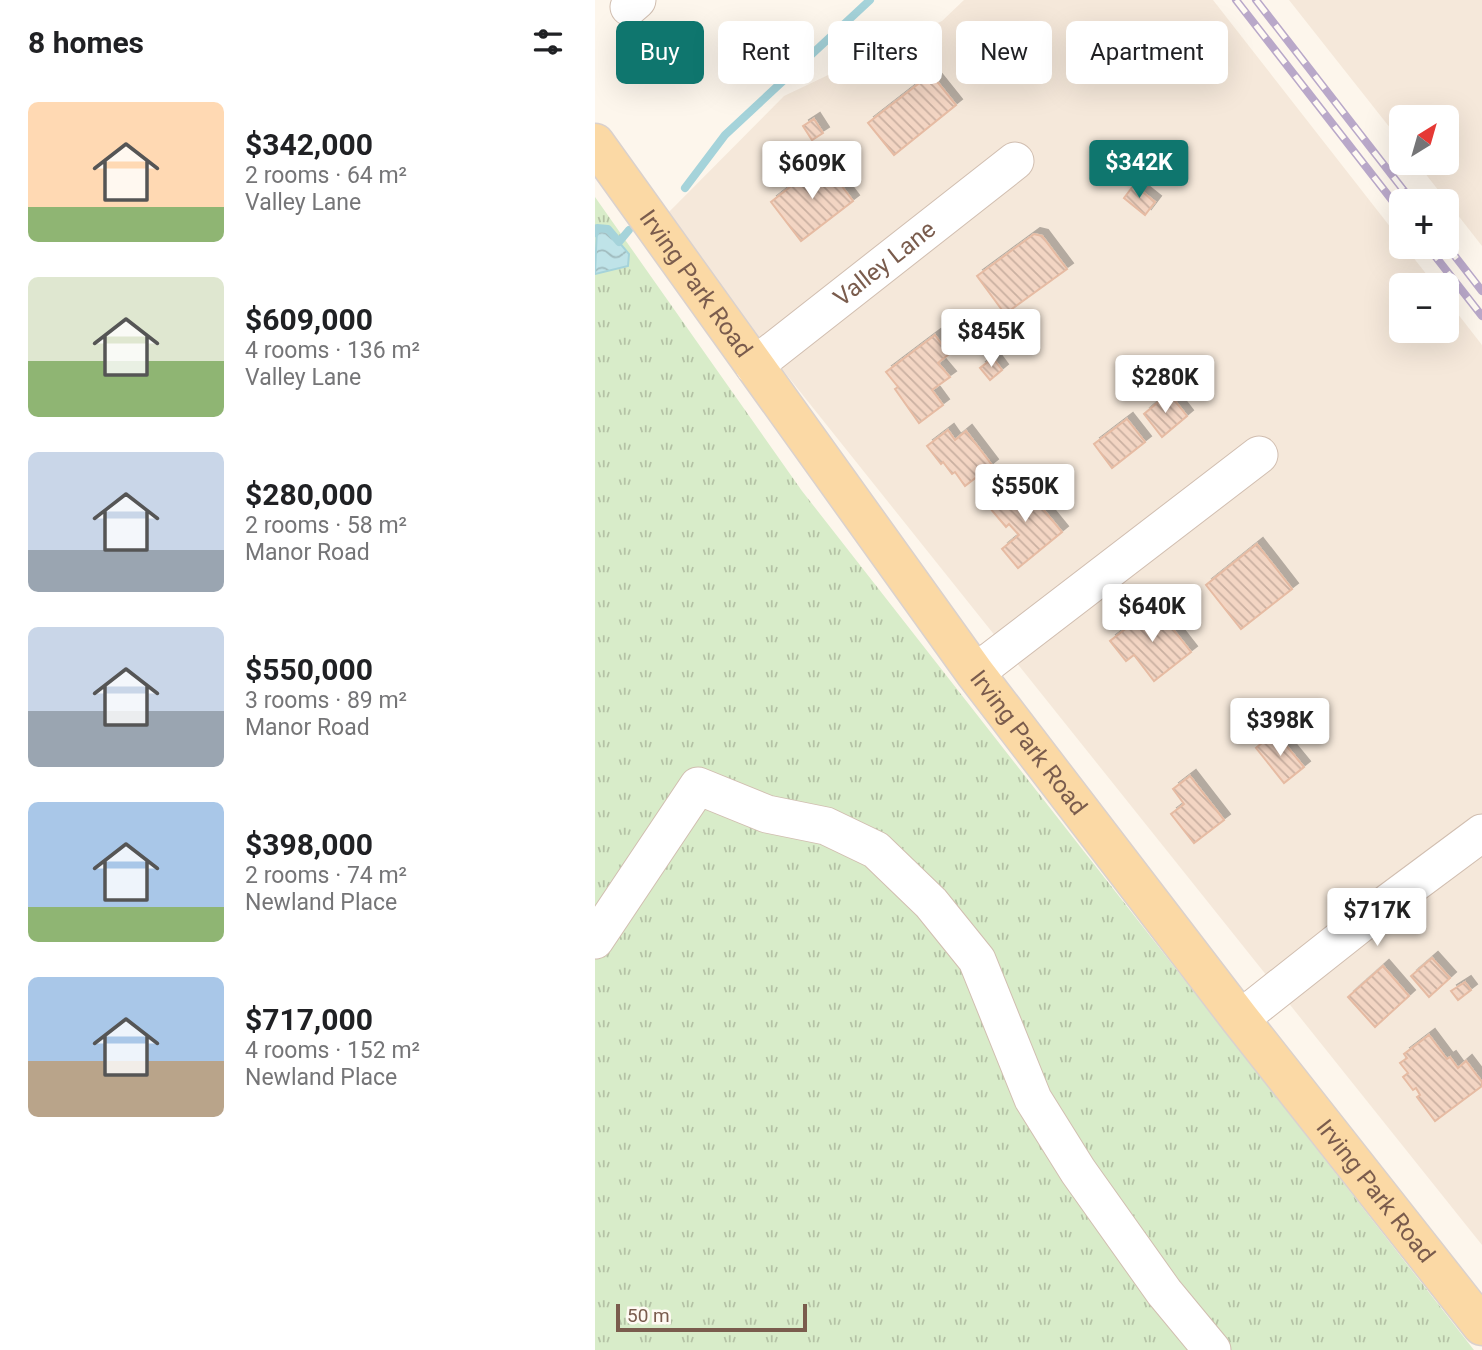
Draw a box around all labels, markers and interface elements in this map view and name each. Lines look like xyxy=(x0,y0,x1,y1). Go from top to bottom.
chip: Buy xyxy=(616,21,704,84)
chip: Rent xyxy=(718,21,814,84)
chip: Filters xyxy=(828,21,942,84)
chip: New xyxy=(956,21,1052,84)
chip: Apartment xyxy=(1066,21,1228,84)
icon: filters xyxy=(529,23,567,61)
text: 8 homes xyxy=(28,25,144,60)
north arrow xyxy=(1389,105,1459,175)
map controls xyxy=(1389,105,1459,343)
text: $342,000 xyxy=(245,127,373,162)
icon: home xyxy=(84,130,168,214)
pin: $342K xyxy=(1090,140,1188,200)
pin: $609K xyxy=(763,142,861,201)
text: $342K xyxy=(1105,149,1173,176)
text: $609K xyxy=(778,150,846,177)
text: 2 rooms · 64 m² xyxy=(245,162,407,189)
text: Valley Lane xyxy=(245,189,361,216)
button: + xyxy=(1389,189,1459,259)
street label: Irving Park Road xyxy=(634,205,758,363)
street label: Valley Lane xyxy=(828,215,941,312)
button: − xyxy=(1389,273,1459,343)
text: $609,000 xyxy=(245,302,373,337)
icon: home xyxy=(84,305,168,389)
pin: $845K xyxy=(942,310,1040,369)
text: $845K xyxy=(957,318,1025,345)
text: 4 rooms · 136 m² xyxy=(245,337,420,364)
pin: $280K xyxy=(1116,356,1214,415)
text: Valley Lane xyxy=(245,364,361,391)
text: $280K xyxy=(1131,364,1199,391)
pin: $550K xyxy=(976,464,1074,524)
text: $550K xyxy=(991,473,1059,500)
text: $280,000 xyxy=(245,477,373,512)
icon: home xyxy=(84,480,168,564)
text: 2 rooms · 58 m² xyxy=(245,512,407,539)
text: Manor Road xyxy=(245,539,370,566)
pin: $640K xyxy=(1103,584,1201,644)
text: $640K xyxy=(1118,593,1186,620)
text: $550,000 xyxy=(245,652,373,687)
icon: home xyxy=(84,655,168,739)
street label: Irving Park Road xyxy=(964,665,1093,821)
text: 3 rooms · 89 m² xyxy=(245,687,407,714)
pin: $398K xyxy=(1231,698,1329,758)
text: $398K xyxy=(1246,707,1314,734)
text: Manor Road xyxy=(245,714,370,741)
text: $398,000 xyxy=(245,827,373,862)
icon: home xyxy=(84,830,168,914)
text: 2 rooms · 74 m² xyxy=(245,862,407,889)
pin: $717K xyxy=(1328,888,1426,948)
text: Newland Place xyxy=(245,889,397,916)
text: $717K xyxy=(1343,897,1411,924)
text: $717,000 xyxy=(245,1002,373,1037)
icon: home xyxy=(84,1005,168,1089)
text: 4 rooms · 152 m² xyxy=(245,1037,420,1064)
text: Newland Place xyxy=(245,1064,397,1091)
street label: Irving Park Road xyxy=(1311,1114,1441,1268)
scale bar xyxy=(616,1301,807,1333)
text: 50 m xyxy=(627,1304,670,1327)

